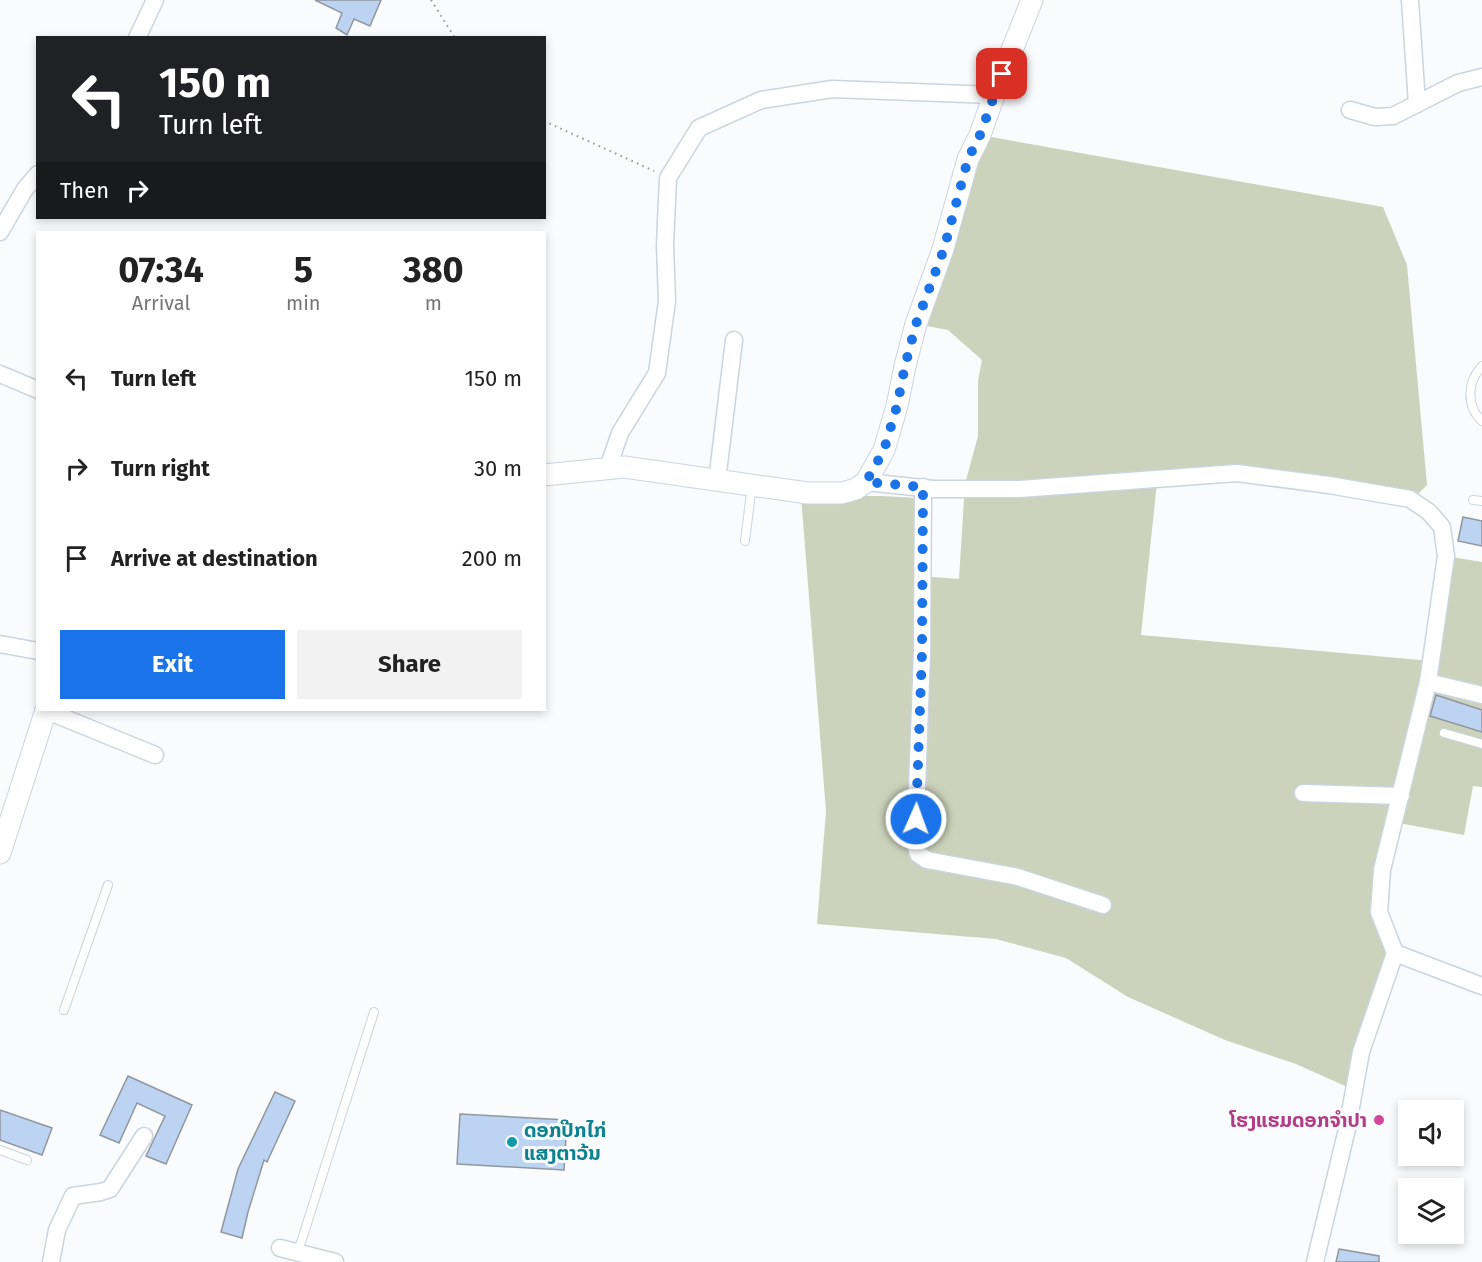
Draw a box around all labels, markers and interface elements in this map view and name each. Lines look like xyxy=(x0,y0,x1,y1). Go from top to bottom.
pin xyxy=(976,48,1027,99)
icon: arrive xyxy=(985,57,1018,90)
text: 150 m xyxy=(159,58,271,108)
icon: left xyxy=(60,60,138,138)
text: Turn left xyxy=(159,109,262,141)
icon: right xyxy=(121,174,154,207)
text: Then xyxy=(60,177,109,204)
text: 07:34 xyxy=(118,248,204,292)
text: 5 xyxy=(294,248,313,292)
text: 380 xyxy=(403,248,464,292)
text: Arrival xyxy=(132,291,190,315)
text: min xyxy=(286,291,321,315)
text: m xyxy=(425,291,442,315)
icon: left xyxy=(60,362,93,395)
text: Turn left xyxy=(111,365,196,392)
text: 150 m xyxy=(464,365,522,392)
icon: right xyxy=(60,452,93,485)
text: Turn right xyxy=(111,455,210,482)
text: 30 m xyxy=(474,455,522,482)
icon: arrive xyxy=(60,542,93,575)
text: Arrive at destination xyxy=(111,545,318,572)
text: 200 m xyxy=(462,545,522,572)
button: Exit xyxy=(60,630,285,699)
button: Share xyxy=(297,630,522,699)
position arrow xyxy=(884,787,948,851)
map controls xyxy=(1398,1100,1464,1244)
button: sound xyxy=(1398,1100,1464,1166)
place label: ໂຮງແຮມດອກຈຳປາ xyxy=(1228,1108,1367,1132)
marker: ໂຮງແຮມດອກຈຳປາ xyxy=(1372,1113,1386,1127)
place label: ດອກປີກໄກ່ ແສງຕາວ້ນ xyxy=(524,1118,606,1165)
marker: ດອກປີກໄກ່ ແສງຕາວ້ນ xyxy=(505,1135,519,1149)
button: layers xyxy=(1398,1178,1464,1244)

